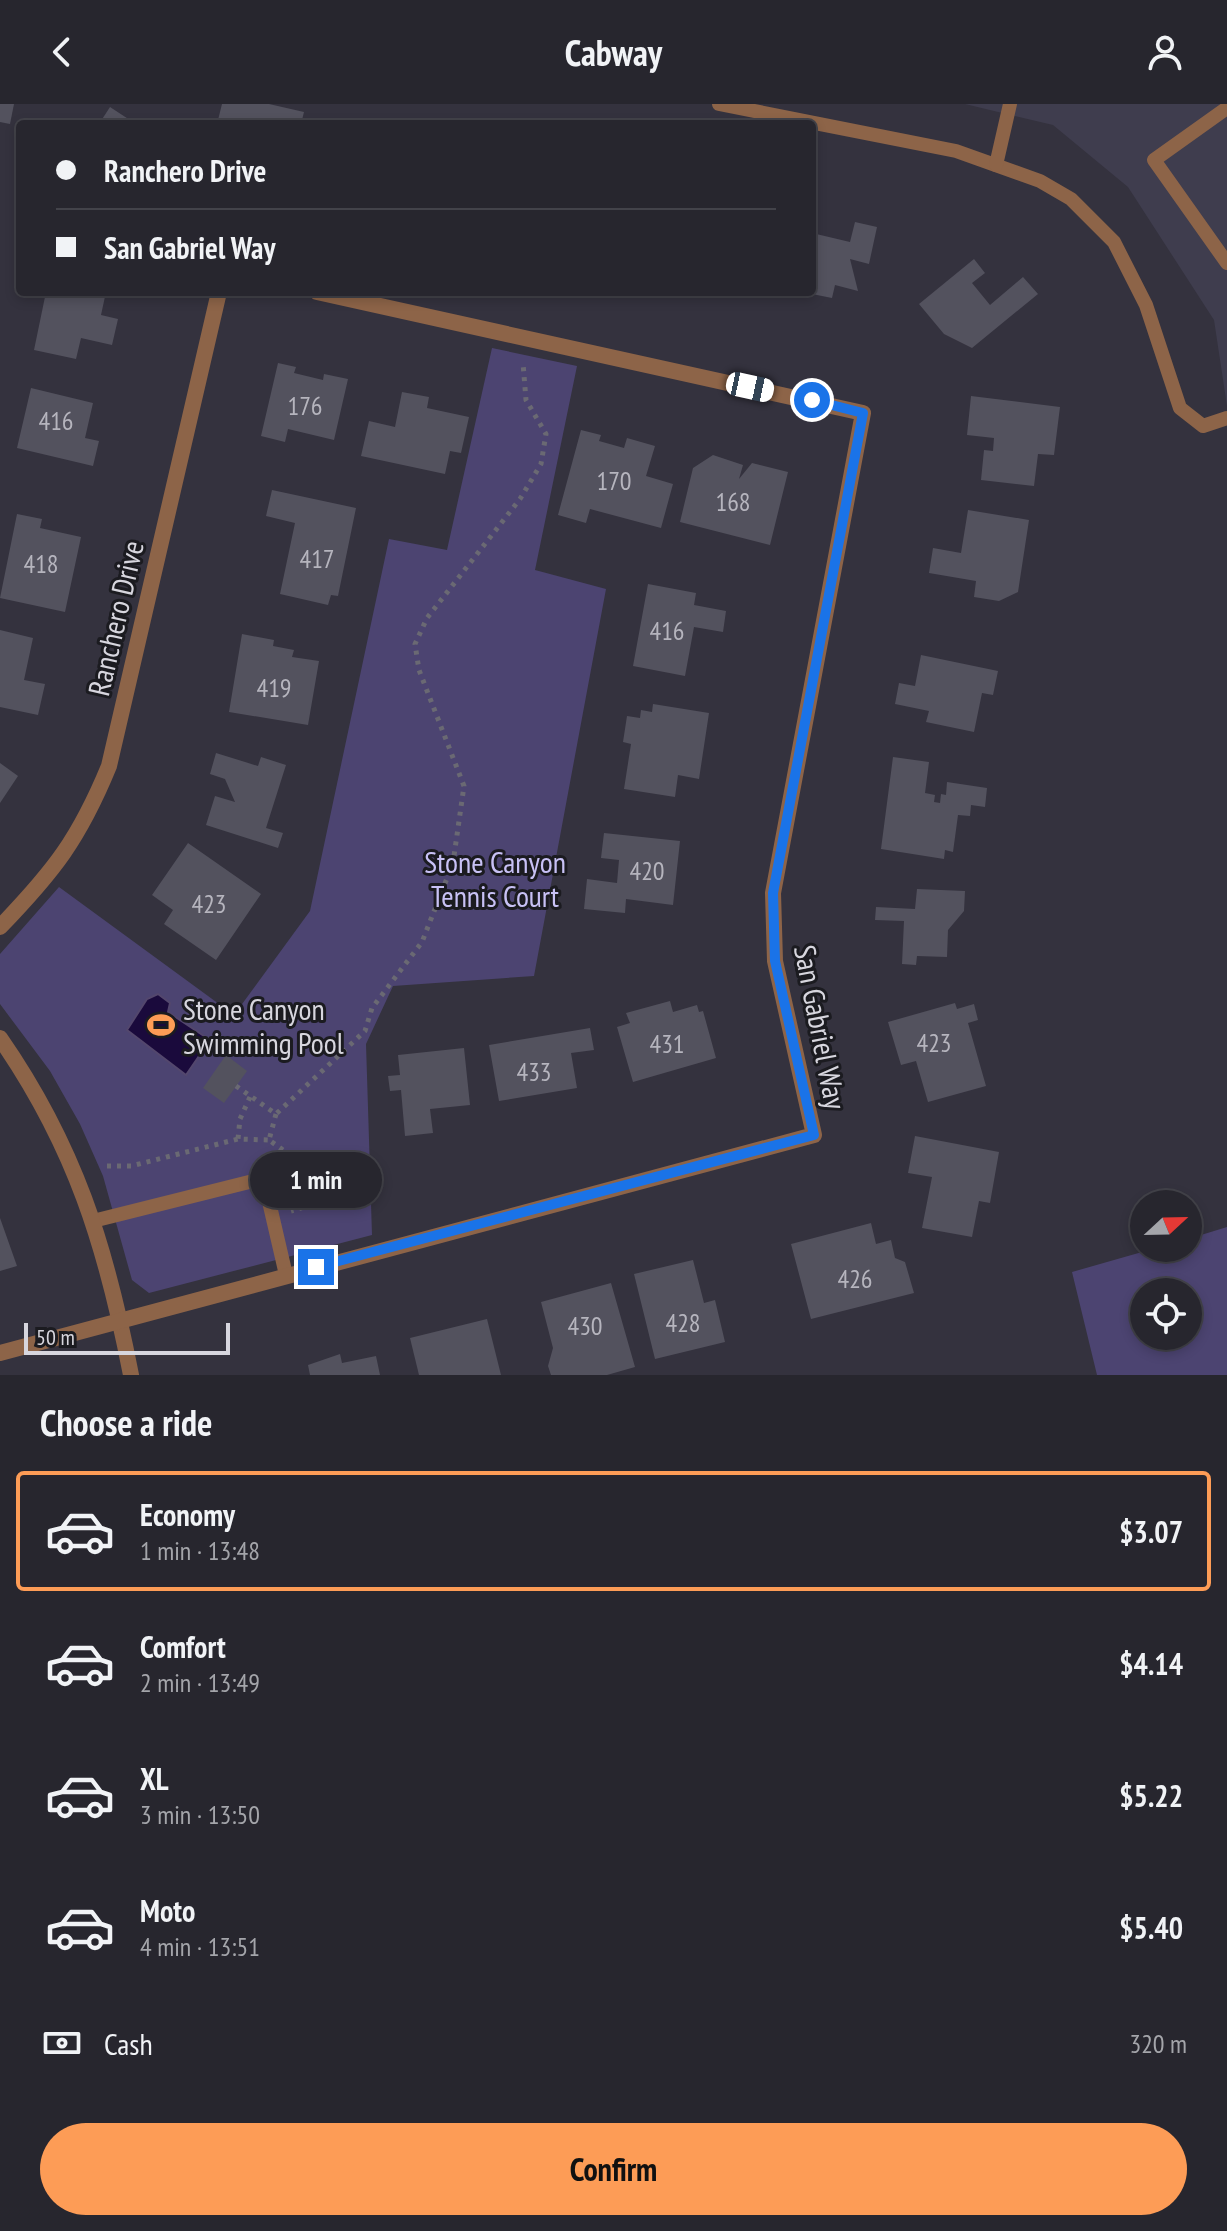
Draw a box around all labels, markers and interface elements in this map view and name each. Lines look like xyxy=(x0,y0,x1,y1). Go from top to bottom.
text: Cabway xyxy=(565,29,662,76)
icon: back xyxy=(40,30,84,74)
icon: person xyxy=(1143,30,1187,74)
text: Ranchero Drive xyxy=(104,151,266,190)
text: San Gabriel Way xyxy=(104,228,275,267)
car xyxy=(724,370,776,404)
route start xyxy=(794,382,830,418)
house number: 176 xyxy=(287,389,323,422)
house number: 416 xyxy=(38,404,74,437)
house number: 170 xyxy=(596,464,632,497)
house number: 168 xyxy=(715,485,751,518)
street label: Ranchero Drive xyxy=(78,537,152,699)
house number: 417 xyxy=(299,542,335,575)
house number: 418 xyxy=(23,547,59,580)
house number: 416 xyxy=(649,614,685,647)
house number: 419 xyxy=(256,671,292,704)
park label: Stone Canyon Tennis Court xyxy=(424,842,566,915)
house number: 420 xyxy=(629,854,665,887)
house number: 423 xyxy=(191,887,227,920)
street label: San Gabriel Way xyxy=(786,942,856,1113)
place label: Stone Canyon Swimming Pool xyxy=(183,989,344,1062)
sports icon: Stone Canyon Swimming Pool xyxy=(146,1010,176,1040)
house number: 423 xyxy=(916,1026,952,1059)
house number: 431 xyxy=(649,1027,685,1060)
house number: 433 xyxy=(516,1055,552,1088)
callout: 1 min xyxy=(250,1151,382,1207)
text: 1 min xyxy=(290,1163,342,1196)
north arrow xyxy=(1130,1190,1202,1262)
map controls xyxy=(1130,1190,1202,1350)
route end xyxy=(298,1249,334,1285)
house number: 426 xyxy=(837,1262,873,1295)
button: locate xyxy=(1130,1278,1202,1350)
house number: 428 xyxy=(665,1306,701,1339)
house number: 430 xyxy=(567,1309,603,1342)
scale bar xyxy=(24,1319,230,1355)
text: 50 m xyxy=(36,1323,75,1351)
text: Choose a ride xyxy=(40,1399,212,1446)
icon: car xyxy=(44,1495,116,1567)
text: Economy xyxy=(140,1495,235,1534)
text: $3.07 xyxy=(1119,1512,1183,1551)
text: 1 min · 13:48 xyxy=(140,1534,260,1567)
icon: car xyxy=(44,1627,116,1699)
text: Comfort xyxy=(140,1627,226,1666)
text: $4.14 xyxy=(1119,1644,1183,1683)
text: 2 min · 13:49 xyxy=(140,1666,260,1699)
icon: car xyxy=(44,1759,116,1831)
text: XL xyxy=(140,1759,169,1798)
text: $5.22 xyxy=(1119,1776,1183,1815)
text: 3 min · 13:50 xyxy=(140,1798,260,1831)
icon: car xyxy=(44,1891,116,1963)
text: Moto xyxy=(140,1891,195,1930)
text: $5.40 xyxy=(1119,1908,1183,1947)
text: 4 min · 13:51 xyxy=(140,1930,260,1963)
icon: cash xyxy=(40,2021,84,2065)
text: Cash xyxy=(104,2024,153,2063)
text: 320 m xyxy=(1129,2027,1187,2060)
button: Confirm xyxy=(40,2123,1187,2215)

